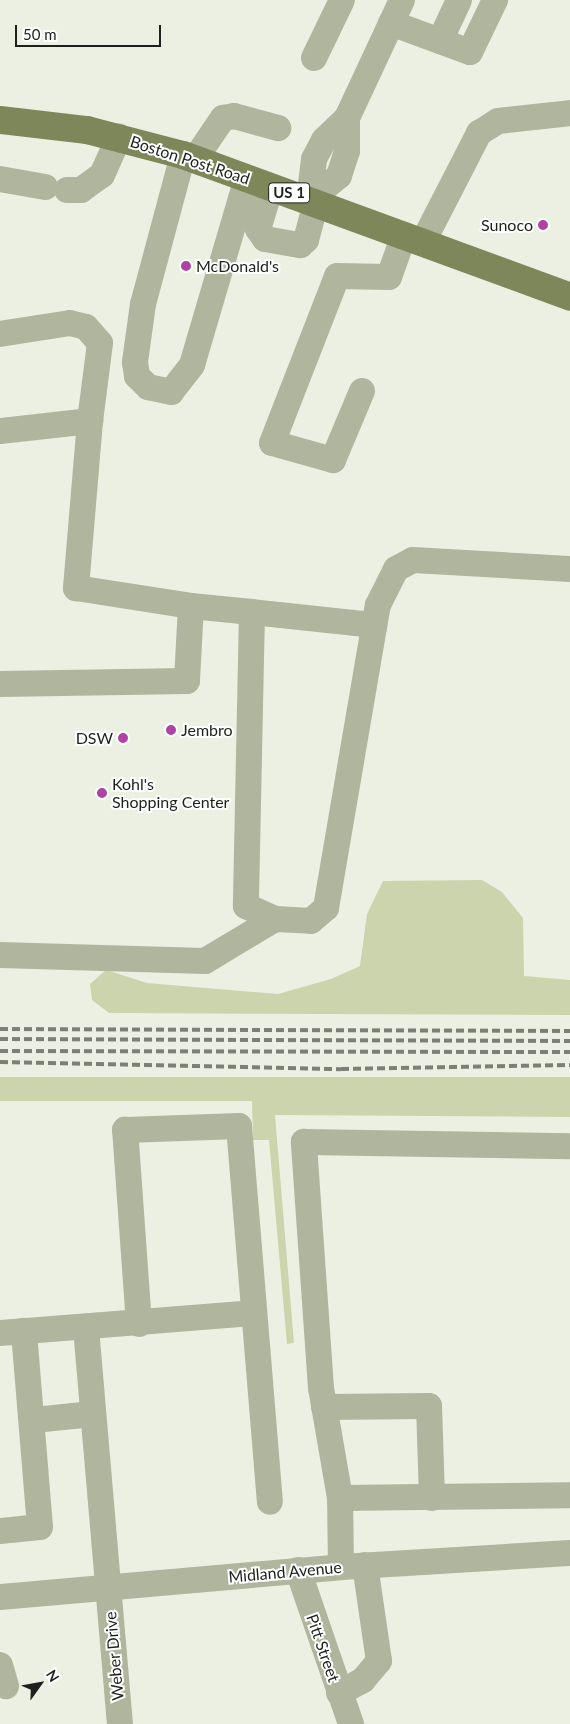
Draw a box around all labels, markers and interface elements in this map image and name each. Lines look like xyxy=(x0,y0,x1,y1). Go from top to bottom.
scale bar xyxy=(18,15,164,47)
text: 50 m xyxy=(23,25,57,43)
street label: Boston Post Road xyxy=(128,132,252,188)
road number: US 1 xyxy=(268,180,310,206)
place label: Sunoco xyxy=(481,215,533,235)
marker: Sunoco xyxy=(537,219,549,231)
place label: McDonald's xyxy=(196,256,279,276)
marker: McDonald's xyxy=(180,260,192,272)
place label: Jembro xyxy=(181,720,233,740)
marker: Jembro xyxy=(165,724,177,736)
place label: DSW xyxy=(76,728,113,748)
marker: DSW xyxy=(117,732,129,744)
place label: Kohl's Shopping Center xyxy=(112,774,229,812)
marker: Kohl's Shopping Center xyxy=(96,787,108,799)
street label: Midland Avenue xyxy=(227,1557,343,1587)
street label: Weber Drive xyxy=(101,1611,127,1701)
street label: Pitt Street xyxy=(302,1612,344,1684)
north arrow xyxy=(15,1659,65,1709)
text: N xyxy=(43,1667,63,1685)

